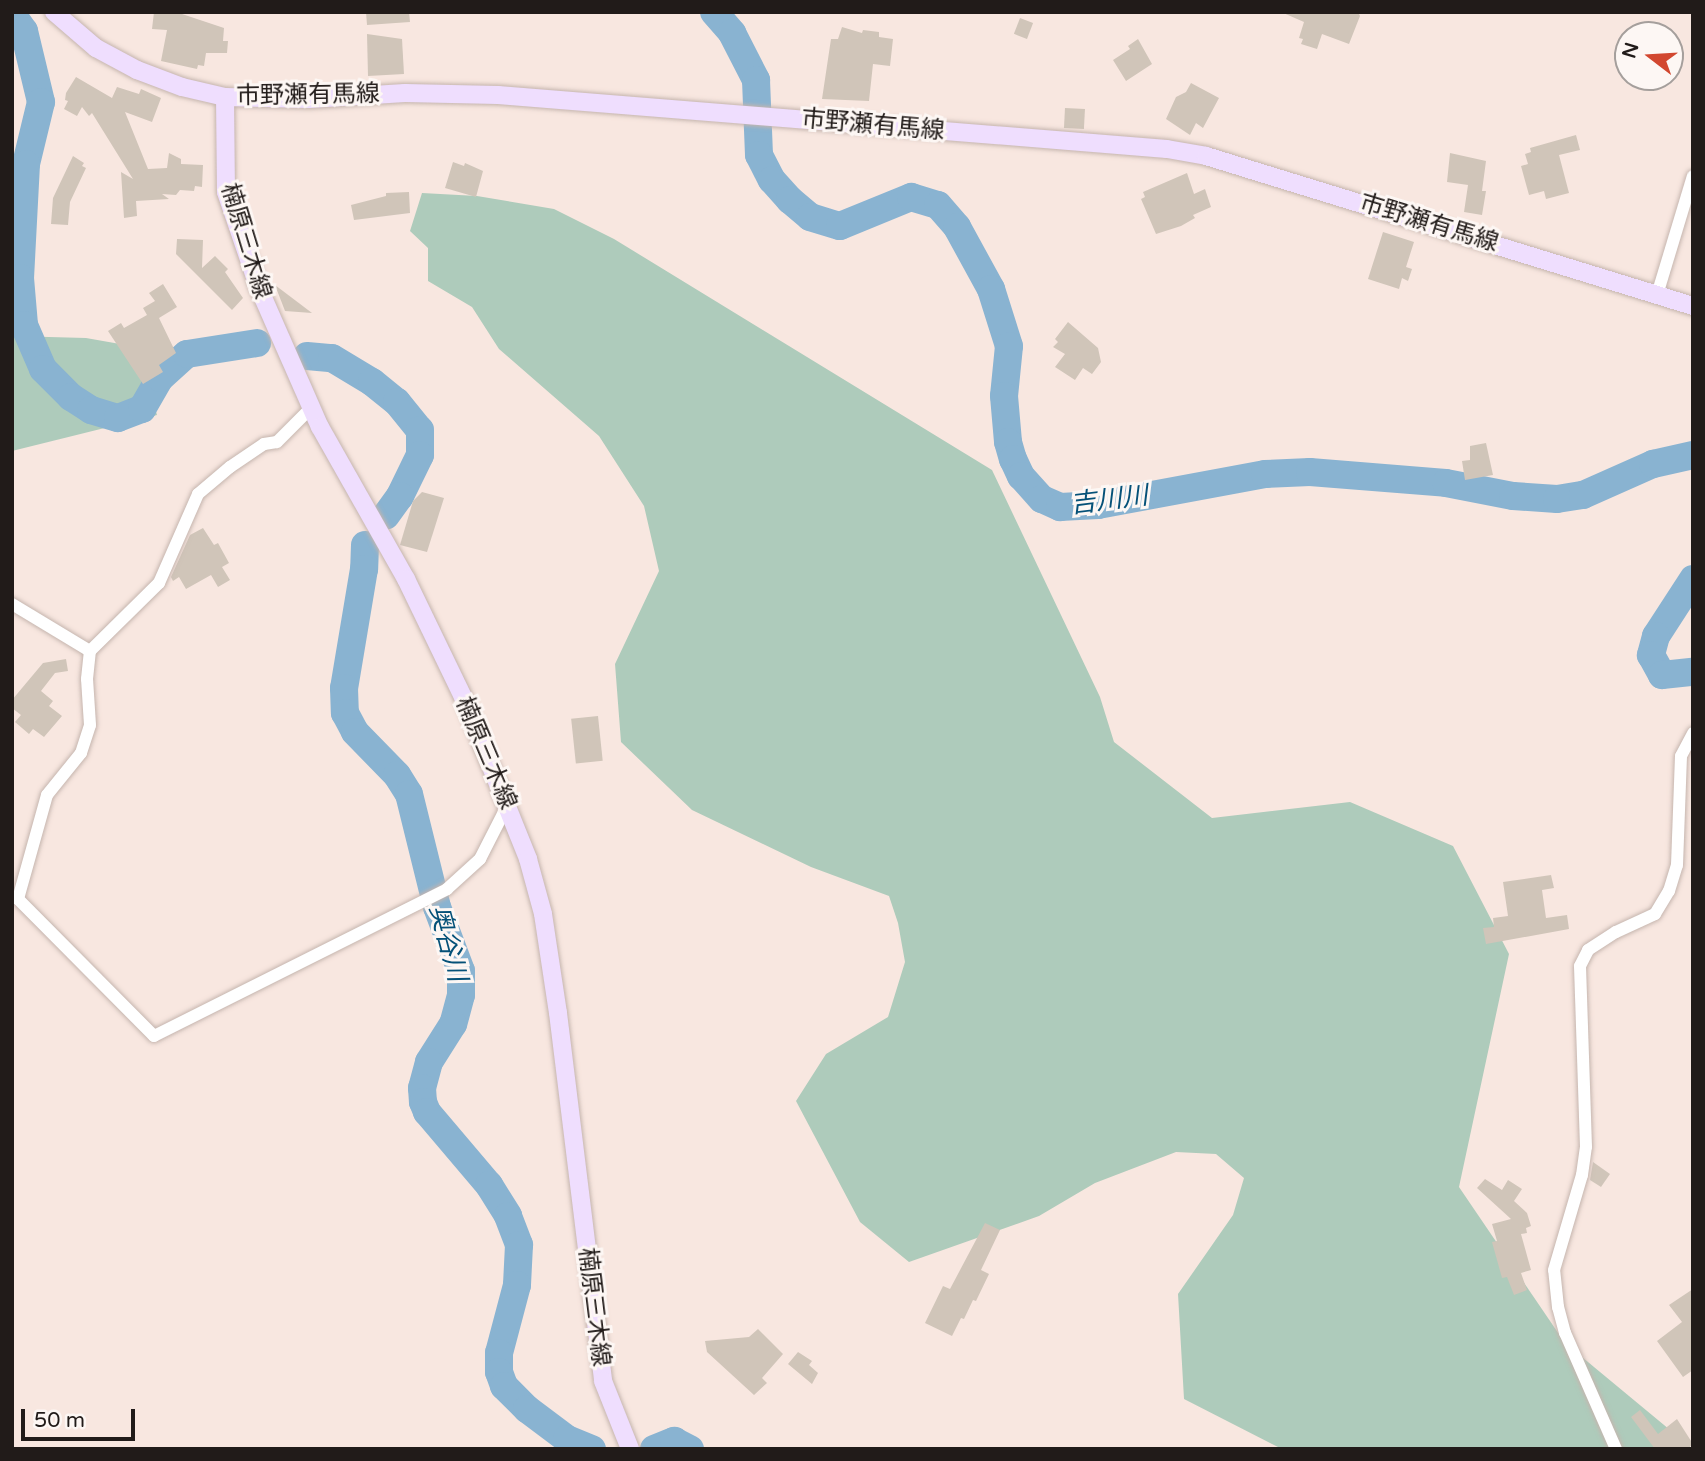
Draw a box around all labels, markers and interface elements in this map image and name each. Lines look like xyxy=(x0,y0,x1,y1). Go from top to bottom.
north arrow xyxy=(1614,21,1684,91)
text: N xyxy=(1618,40,1644,61)
street label: 市野瀬有馬線 xyxy=(236,79,380,111)
street label: 市野瀬有馬線 xyxy=(800,104,946,146)
street label: 楠原三木線 xyxy=(215,179,277,303)
street label: 市野瀬有馬線 xyxy=(1356,188,1502,258)
water label: 吉川川 xyxy=(1068,480,1150,520)
street label: 楠原三木線 xyxy=(449,692,523,814)
water label: 奥谷川 xyxy=(423,901,473,985)
street label: 楠原三木線 xyxy=(572,1246,616,1368)
scale bar xyxy=(24,1394,138,1438)
text: 50 m xyxy=(34,1408,85,1433)

